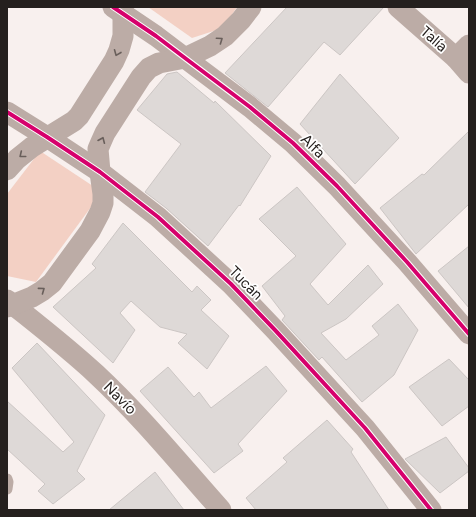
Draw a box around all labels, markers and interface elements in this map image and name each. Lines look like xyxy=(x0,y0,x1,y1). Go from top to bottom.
street label: Talía xyxy=(417,23,451,55)
one-way arrow xyxy=(215,38,222,45)
one-way arrow xyxy=(114,49,122,56)
street label: Alfa xyxy=(297,130,329,162)
one-way arrow xyxy=(97,136,105,144)
one-way arrow xyxy=(19,151,26,158)
street label: Tucán xyxy=(225,262,267,304)
one-way arrow xyxy=(38,288,45,295)
street label: Navío xyxy=(100,378,140,418)

